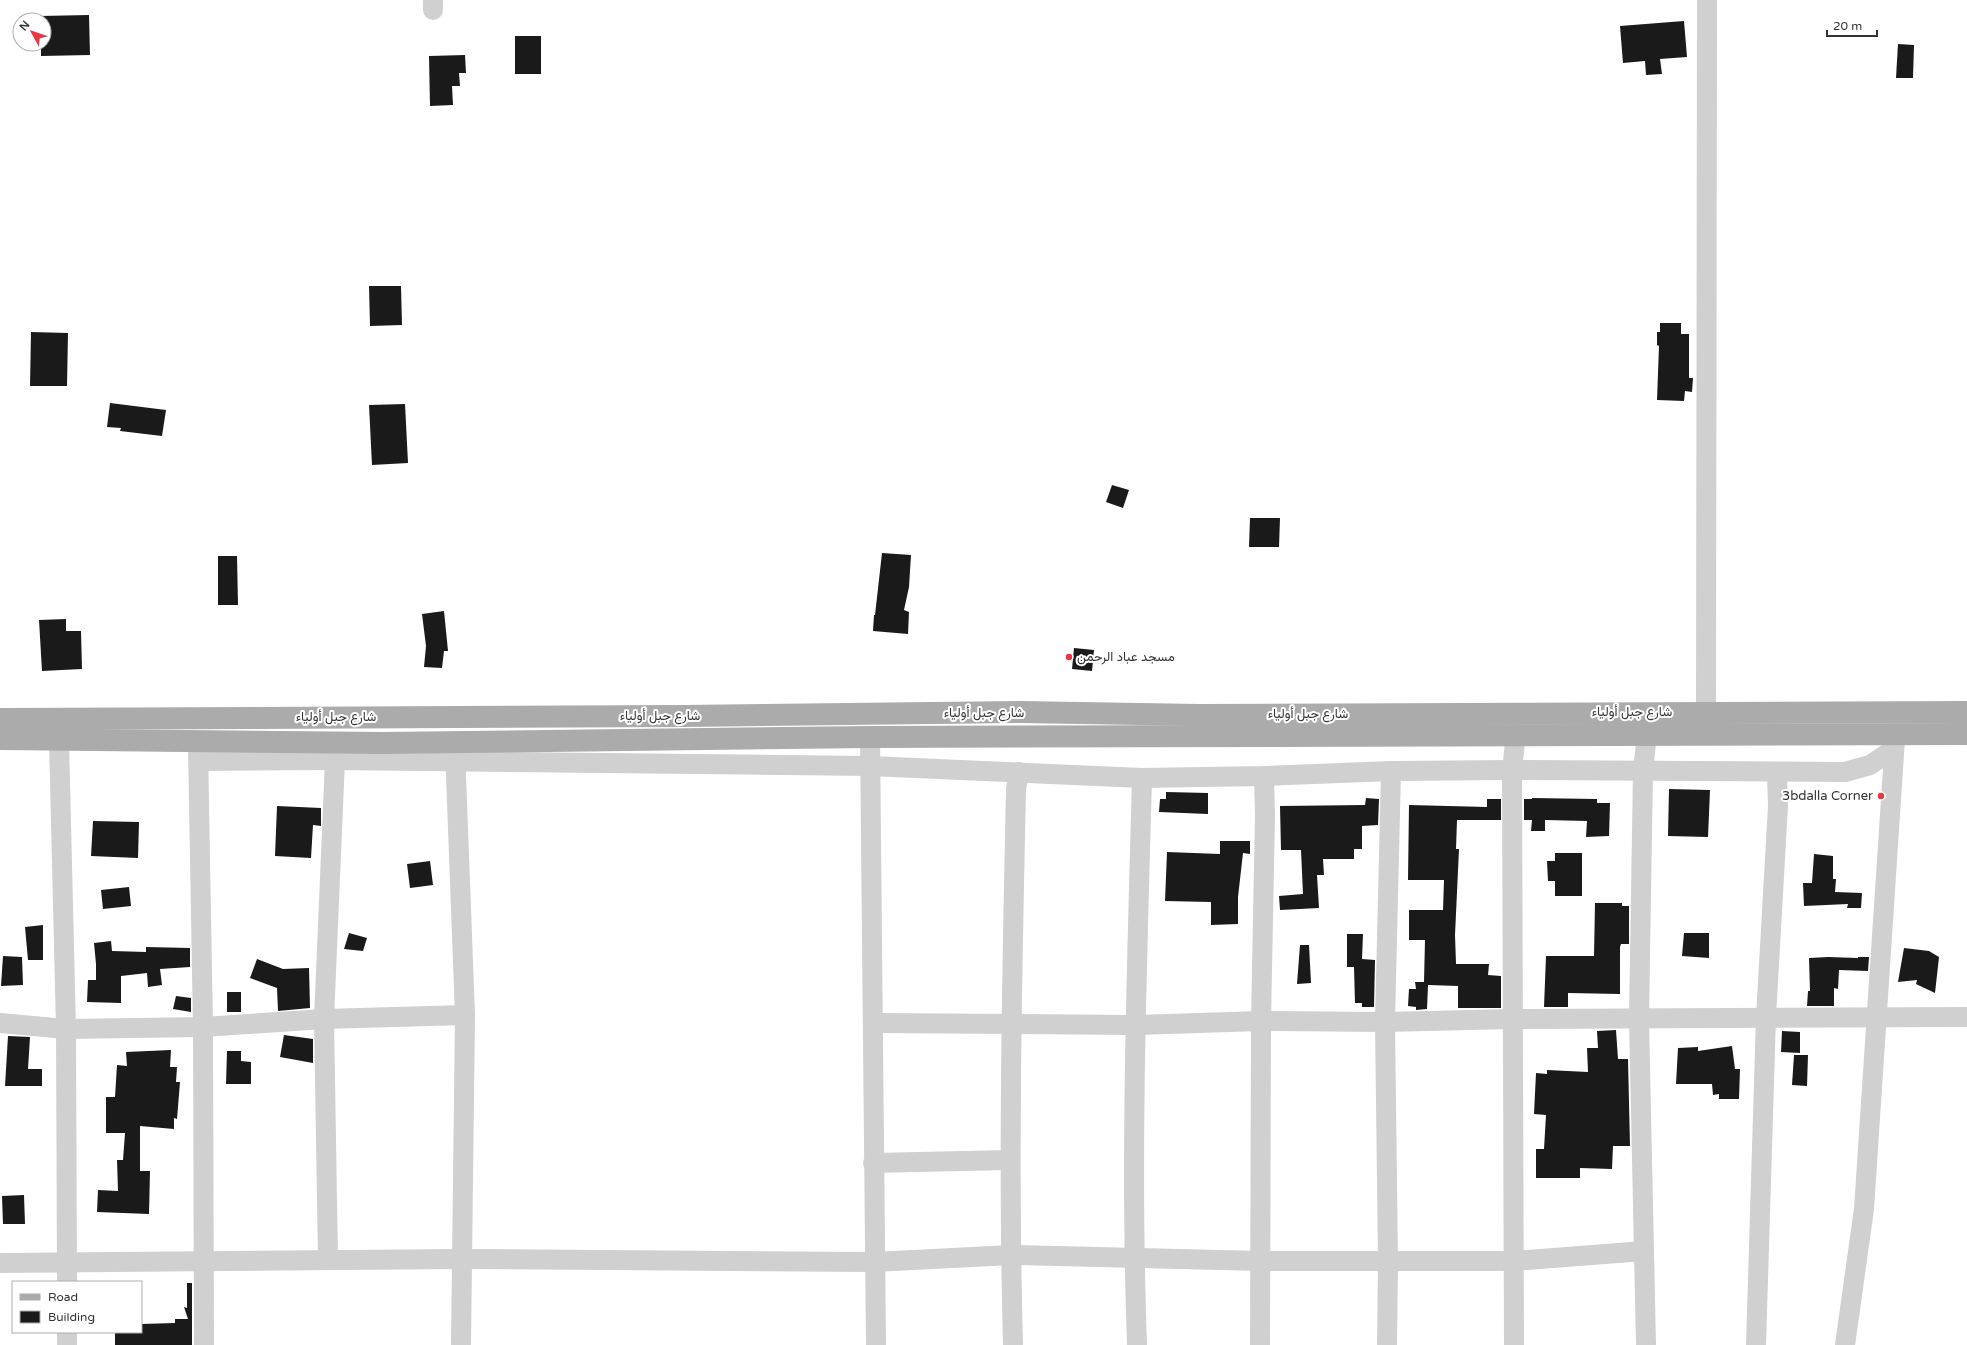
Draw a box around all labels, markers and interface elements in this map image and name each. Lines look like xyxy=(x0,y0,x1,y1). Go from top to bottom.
north arrow xyxy=(12,12,52,52)
scale bar xyxy=(1827,12,1877,38)
text: N xyxy=(17,18,33,33)
text: 20 m xyxy=(1833,19,1862,33)
place label: مسجد عباد الرحمن xyxy=(1077,649,1175,665)
marker: مسجد عباد الرحمن xyxy=(1064,652,1074,662)
street label: شارع جبل أولياء xyxy=(1592,704,1672,721)
street label: شارع جبل أولياء xyxy=(944,705,1024,722)
street label: شارع جبل أولياء xyxy=(1268,706,1348,723)
street label: شارع جبل أولياء xyxy=(620,708,700,725)
street label: شارع جبل أولياء xyxy=(296,709,376,726)
place label: 3bdalla Corner xyxy=(1782,788,1873,804)
marker: 3bdalla Corner xyxy=(1876,791,1886,801)
legend xyxy=(12,1281,142,1333)
text: Road xyxy=(48,1290,78,1304)
text: Building xyxy=(48,1310,95,1324)

